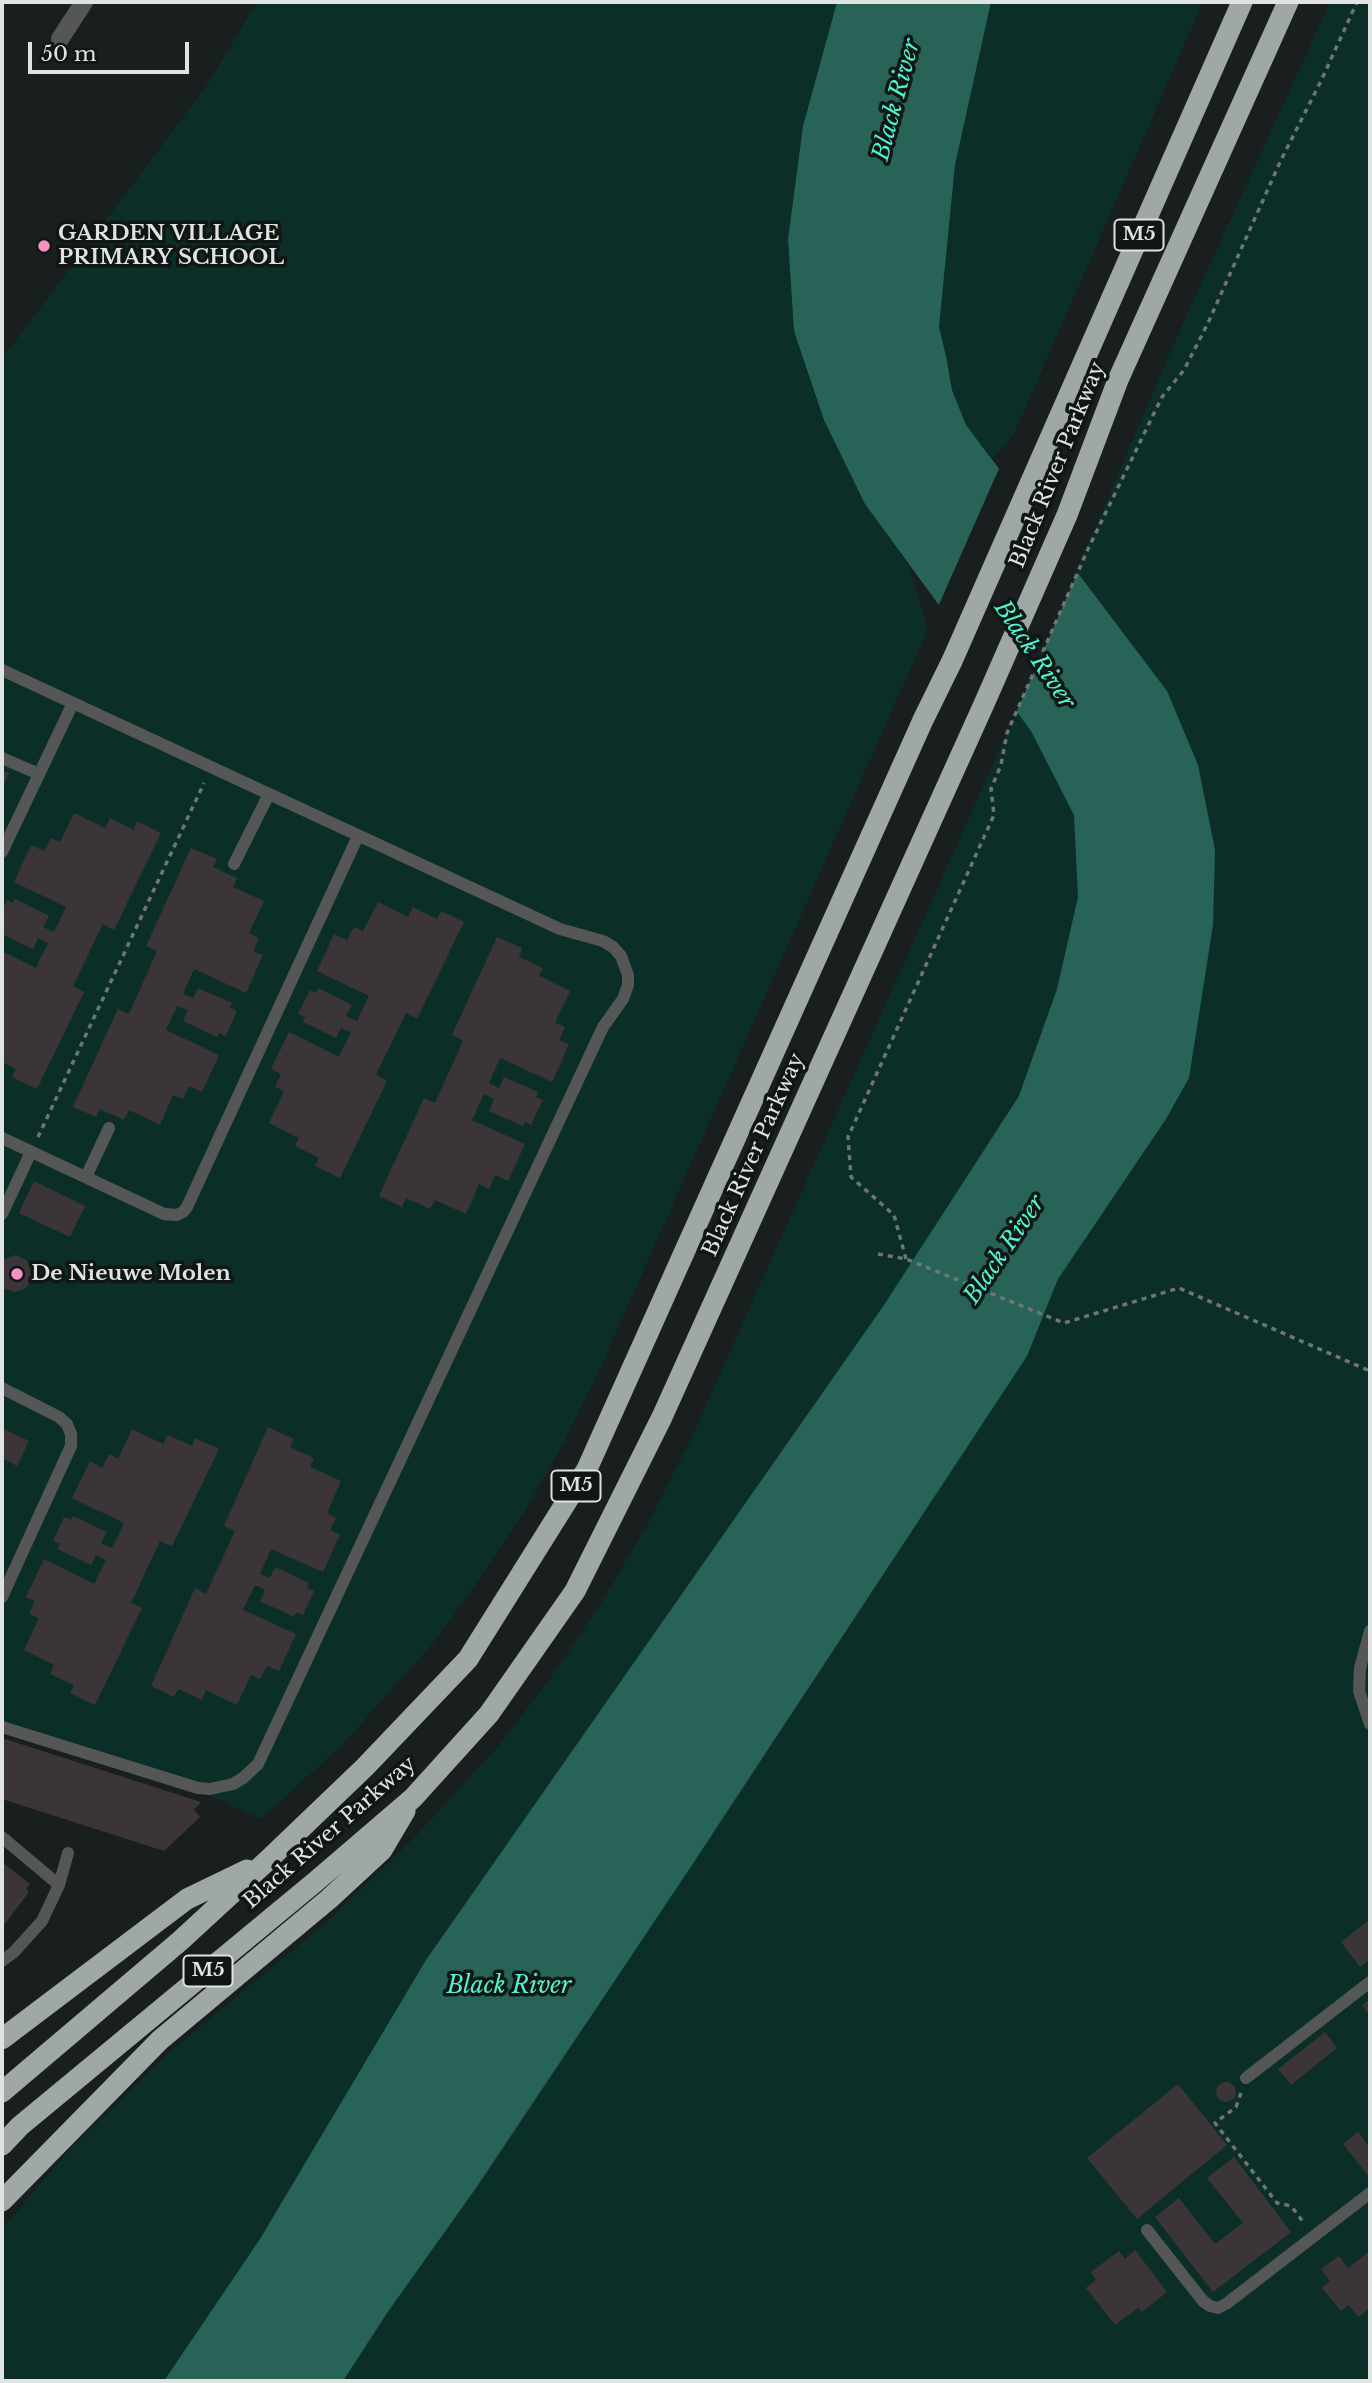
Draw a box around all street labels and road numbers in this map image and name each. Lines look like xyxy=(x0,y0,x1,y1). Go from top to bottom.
road number: M5 xyxy=(1114,219,1164,250)
street label: Black River Parkway xyxy=(1005,358,1111,572)
street label: Black River Parkway xyxy=(698,1049,810,1261)
road number: M5 xyxy=(552,1470,600,1502)
street label: Black River Parkway xyxy=(239,1751,421,1915)
road number: M5 xyxy=(184,1955,232,1986)

